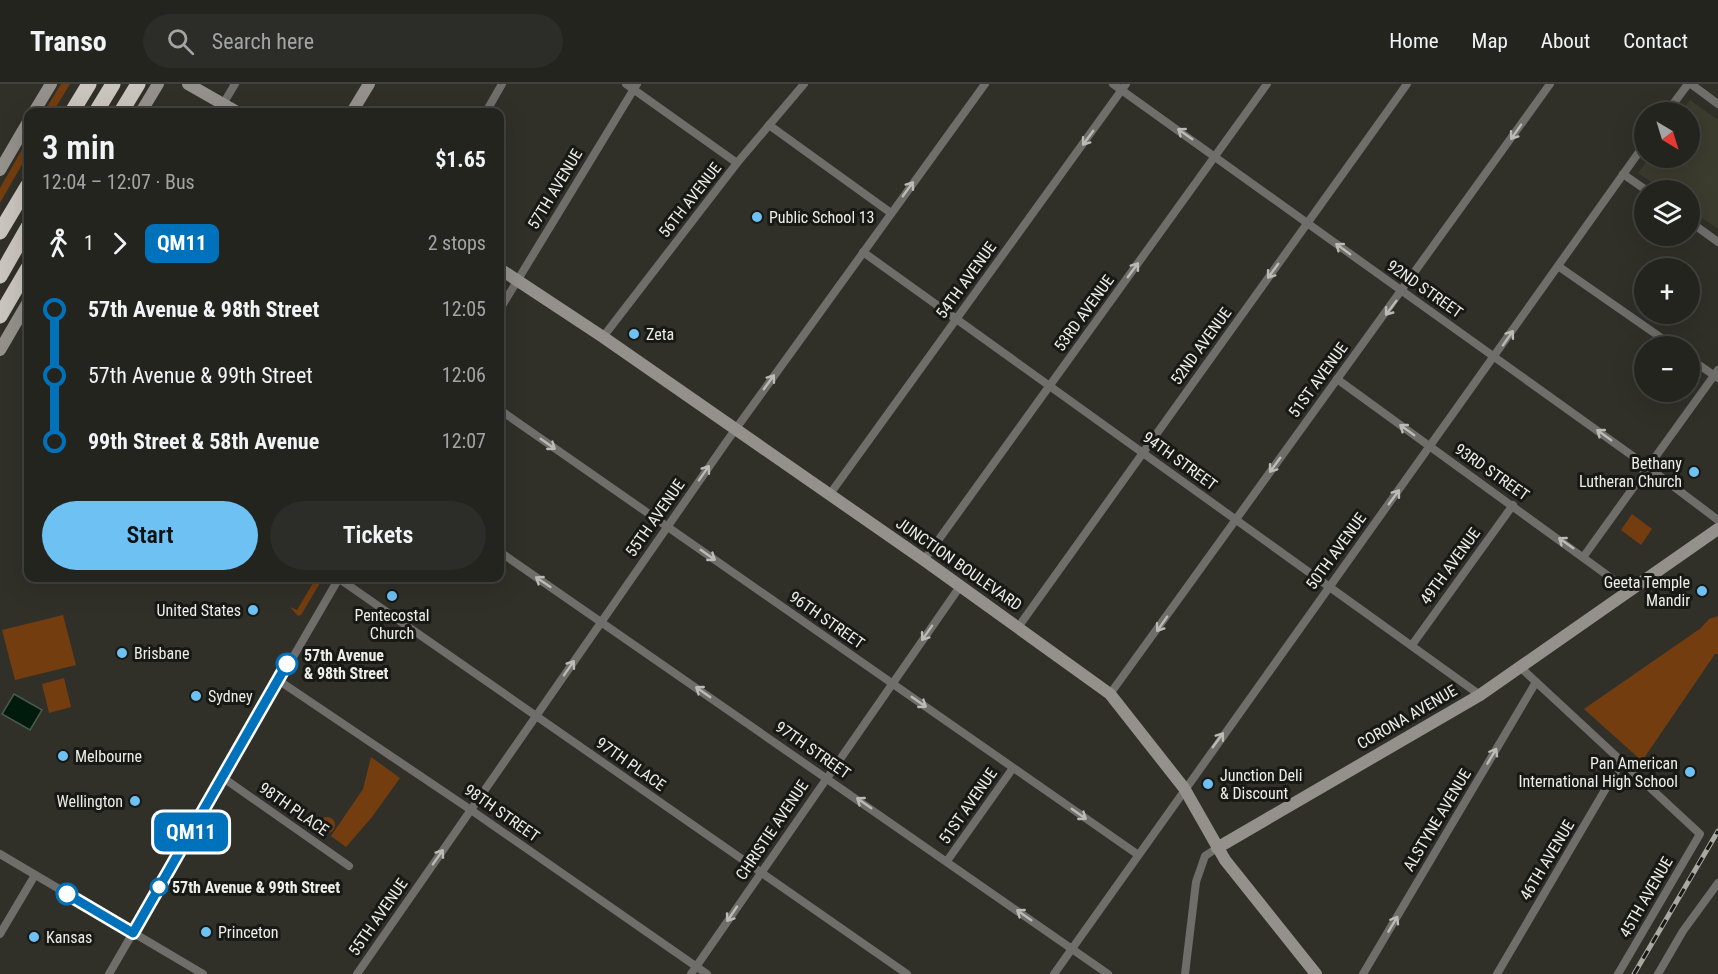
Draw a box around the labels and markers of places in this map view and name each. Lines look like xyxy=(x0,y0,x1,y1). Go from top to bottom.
place label: Public School 13 xyxy=(769,208,875,227)
marker: Public School 13 xyxy=(750,210,764,224)
place label: Zeta xyxy=(646,325,674,344)
marker: Zeta xyxy=(627,327,641,341)
place label: Bethany Lutheran Church xyxy=(1579,454,1682,491)
marker: Bethany Lutheran Church xyxy=(1687,465,1701,479)
place label: Geeta Temple Mandir xyxy=(1604,573,1690,610)
marker: Geeta Temple Mandir xyxy=(1695,584,1709,598)
marker: Pentecostal Church xyxy=(385,589,399,603)
place label: United States xyxy=(157,601,241,620)
marker: United States xyxy=(246,603,260,617)
place label: Pentecostal Church xyxy=(354,606,430,643)
place label: Brisbane xyxy=(134,644,189,663)
marker: Brisbane xyxy=(115,646,129,660)
place label: 57th Avenue & 98th Street xyxy=(304,646,389,683)
marker: 57th Avenue & 98th Street xyxy=(276,653,298,675)
place label: Sydney xyxy=(208,687,253,706)
marker: Sydney xyxy=(189,689,203,703)
place label: Melbourne xyxy=(75,747,142,766)
marker: Melbourne xyxy=(56,749,70,763)
place label: Pan American International High School xyxy=(1519,754,1678,791)
marker: Pan American International High School xyxy=(1683,765,1697,779)
place label: Junction Deli & Discount xyxy=(1220,766,1302,803)
marker: Junction Deli & Discount xyxy=(1201,777,1215,791)
place label: Wellington xyxy=(57,792,123,811)
marker: Wellington xyxy=(128,794,142,808)
marker: 57th Avenue & 99th Street xyxy=(150,878,168,896)
place label: 57th Avenue & 99th Street xyxy=(172,878,340,897)
unlabelled marker xyxy=(56,883,78,905)
place label: Princeton xyxy=(218,923,278,942)
marker: Princeton xyxy=(199,925,213,939)
place label: Kansas xyxy=(46,928,92,947)
marker: Kansas xyxy=(27,930,41,944)

